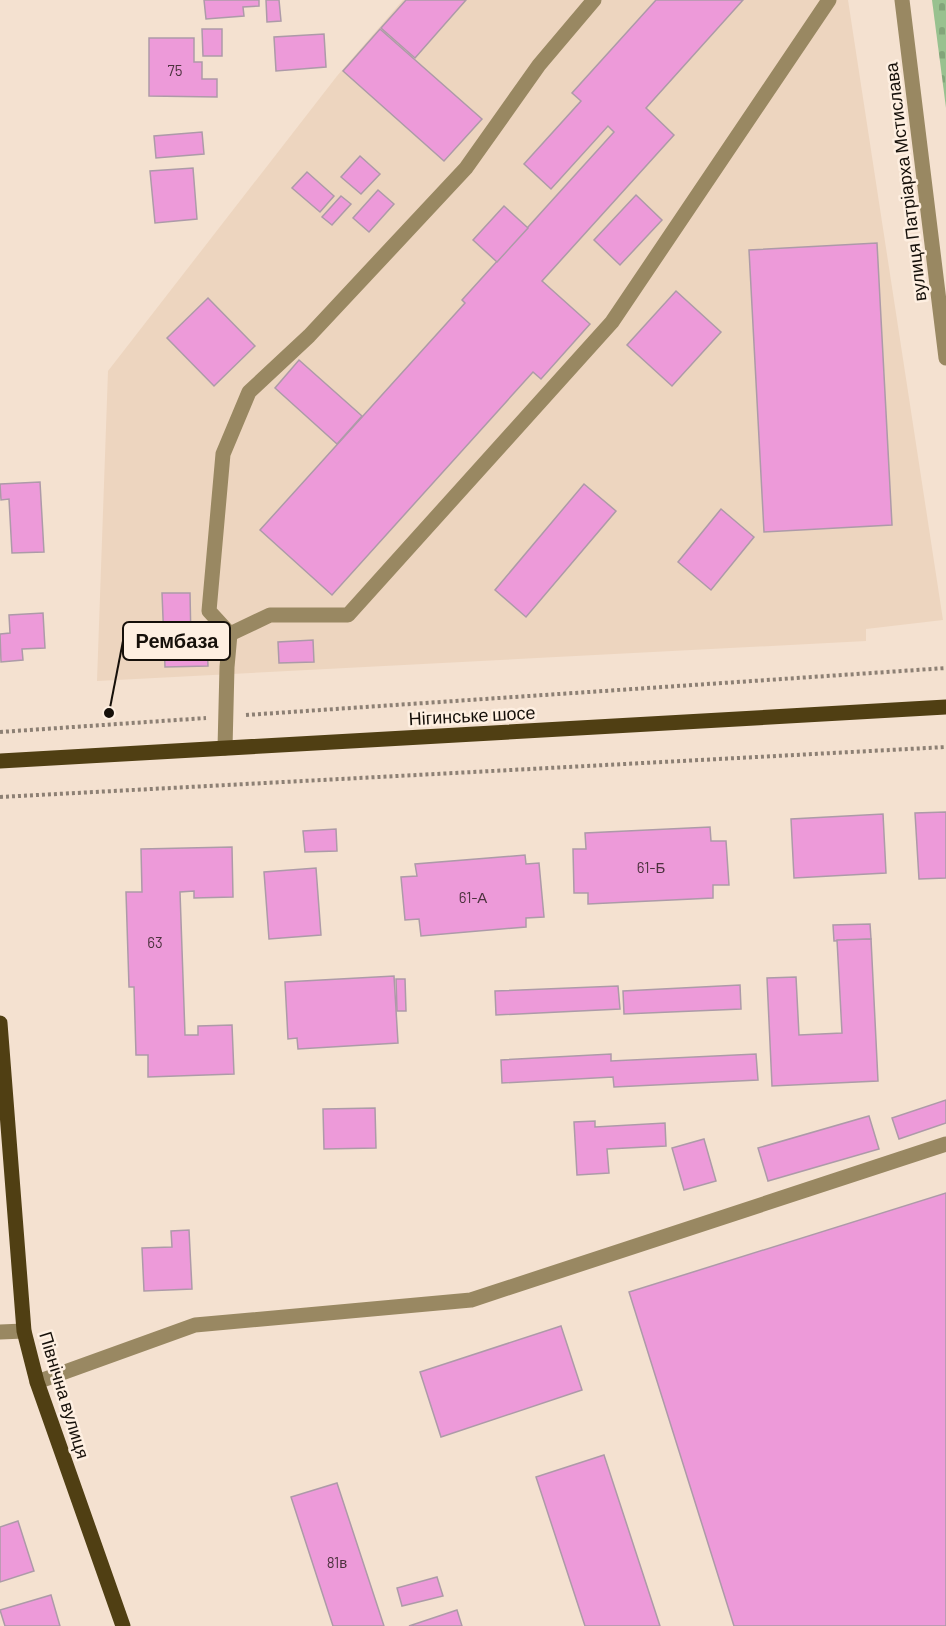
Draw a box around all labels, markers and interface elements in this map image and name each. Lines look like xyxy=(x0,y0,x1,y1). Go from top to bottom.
street label: вулиця Патріарха Мстислава xyxy=(879,60,931,303)
house number: 75 xyxy=(168,61,182,79)
callout: Рембаза xyxy=(123,622,230,660)
text: Рембаза xyxy=(136,628,219,652)
street label: Нігинське шосе xyxy=(408,701,536,729)
house number: 61-Б xyxy=(637,858,665,876)
house number: 61-А xyxy=(459,888,487,906)
house number: 63 xyxy=(147,933,163,951)
street label: Північна вулиця xyxy=(35,1329,95,1461)
house number: 81в xyxy=(327,1553,347,1571)

